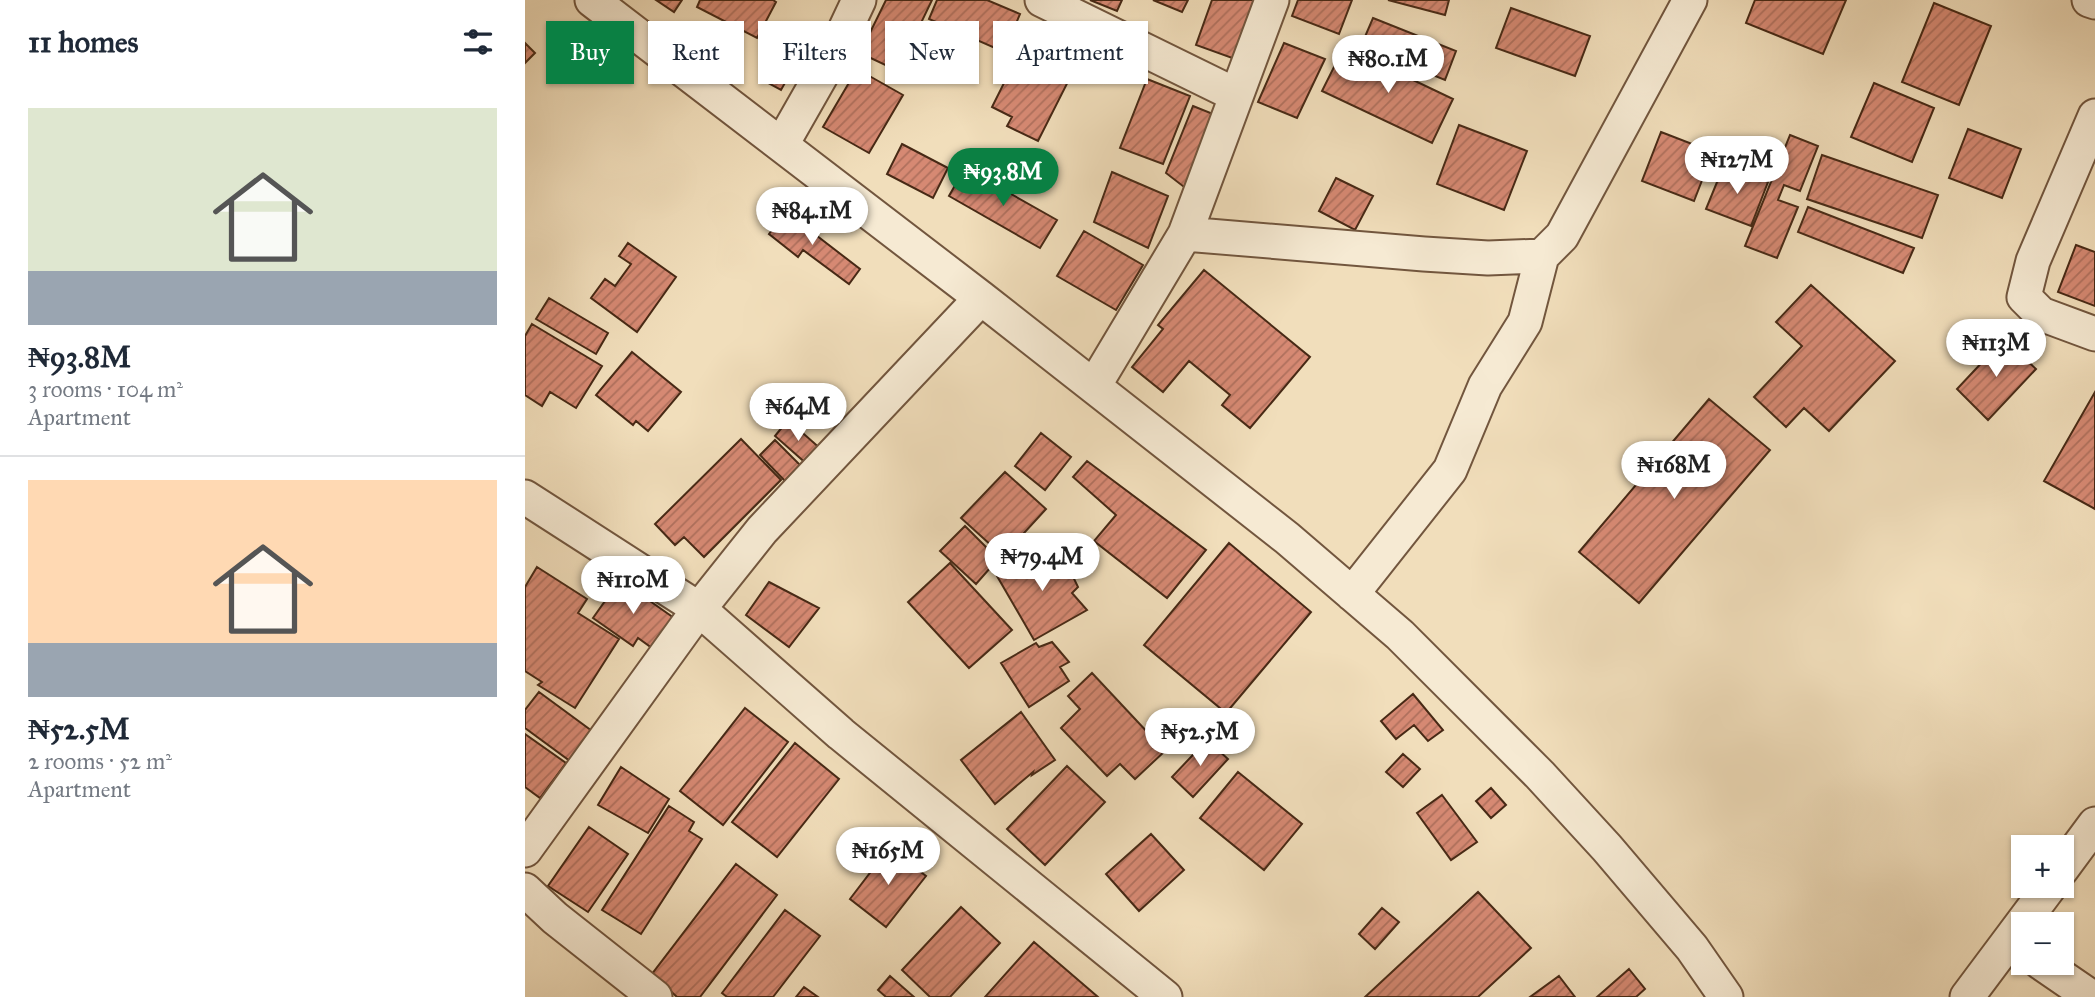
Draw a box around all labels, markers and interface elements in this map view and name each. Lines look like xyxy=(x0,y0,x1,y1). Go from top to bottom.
chip: Buy xyxy=(546,21,634,84)
chip: Rent xyxy=(648,21,744,84)
chip: Filters xyxy=(758,21,871,84)
chip: New xyxy=(885,21,979,84)
chip: Apartment xyxy=(993,21,1148,84)
icon: filters xyxy=(459,23,497,61)
text: 11 homes xyxy=(28,24,139,60)
pin: ₦80.1M xyxy=(1331,36,1445,95)
text: ₦80.1M xyxy=(1348,44,1428,72)
pin: ₦127M xyxy=(1688,136,1786,196)
text: ₦127M xyxy=(1701,145,1773,173)
pin: ₦93.8M xyxy=(946,148,1060,208)
icon: home xyxy=(200,154,326,280)
text: ₦93.8M xyxy=(964,157,1042,185)
pin: ₦84.1M xyxy=(755,188,869,247)
text: ₦84.1M xyxy=(772,196,852,224)
pin: ₦113M xyxy=(1947,320,2045,379)
text: ₦113M xyxy=(1962,328,2030,356)
text: ₦93.8M xyxy=(28,339,131,375)
text: 3 rooms · 104 m² xyxy=(28,375,183,403)
pin: ₦64M xyxy=(757,384,839,443)
text: ₦64M xyxy=(766,392,830,420)
text: Apartment xyxy=(28,403,131,431)
pin: ₦168M xyxy=(1625,442,1723,501)
text: ₦168M xyxy=(1637,450,1711,478)
icon: home xyxy=(200,526,326,652)
pin: ₦79.4M xyxy=(985,534,1099,593)
text: ₦79.4M xyxy=(1001,542,1083,570)
pin: ₦110M xyxy=(584,556,682,616)
text: ₦110M xyxy=(597,565,669,593)
pin: ₦52.5M xyxy=(1143,708,1257,768)
text: ₦52.5M xyxy=(28,711,130,747)
text: ₦52.5M xyxy=(1161,717,1239,745)
text: 2 rooms · 52 m² xyxy=(28,747,172,775)
text: Apartment xyxy=(28,775,131,803)
pin: ₦165M xyxy=(839,828,937,887)
map controls xyxy=(2011,835,2074,975)
button: + xyxy=(2011,835,2074,898)
text: ₦165M xyxy=(852,836,924,864)
button: − xyxy=(2011,912,2074,975)

